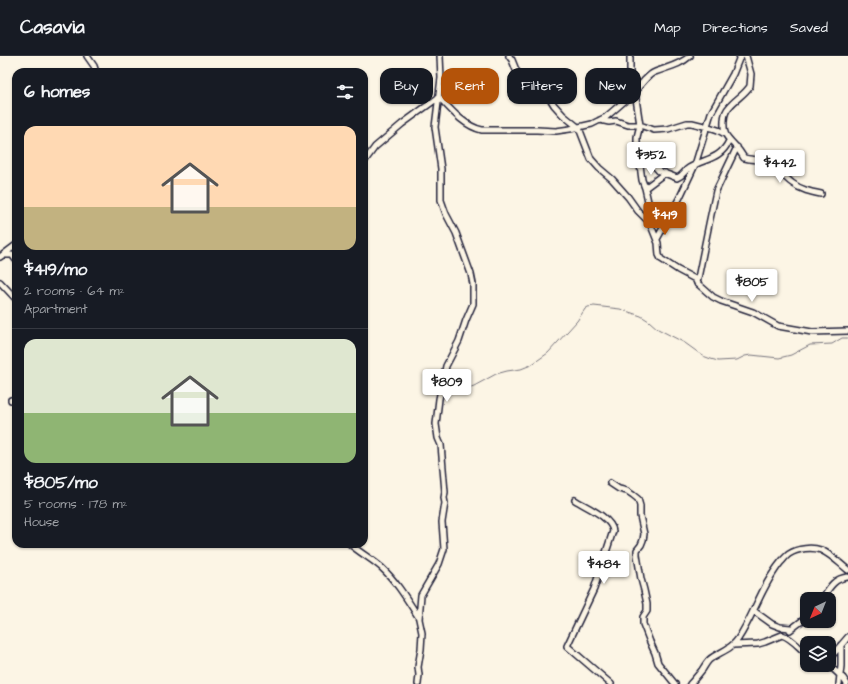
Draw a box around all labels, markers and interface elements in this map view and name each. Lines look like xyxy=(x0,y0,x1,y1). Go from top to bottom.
text: Casavia xyxy=(20,14,85,41)
text: Map xyxy=(654,18,681,38)
text: Directions xyxy=(703,18,768,38)
text: Saved xyxy=(790,18,828,38)
chip: Buy xyxy=(380,68,433,104)
chip: Rent xyxy=(441,68,499,104)
chip: Filters xyxy=(507,68,577,104)
chip: New xyxy=(585,68,641,104)
text: 6 homes xyxy=(24,80,90,104)
icon: filters xyxy=(334,81,356,103)
pin: $352 xyxy=(627,142,675,176)
text: $352 xyxy=(636,146,666,164)
pin: $442 xyxy=(756,150,804,184)
icon: home xyxy=(154,152,226,224)
text: $442 xyxy=(764,154,796,172)
pin: $419 xyxy=(641,202,689,236)
text: $419 xyxy=(652,206,678,224)
text: $419/mo xyxy=(24,258,87,282)
pin: $805 xyxy=(728,269,776,303)
text: $805 xyxy=(735,273,769,291)
text: 2 rooms · 64 m² xyxy=(24,282,125,300)
text: Apartment xyxy=(24,300,88,318)
icon: home xyxy=(154,365,226,437)
pin: $809 xyxy=(423,369,471,403)
text: $809 xyxy=(431,373,463,391)
text: $805/mo xyxy=(24,471,98,495)
text: 5 rooms · 178 m² xyxy=(24,495,127,513)
text: House xyxy=(24,513,59,531)
pin: $484 xyxy=(580,551,628,585)
text: $484 xyxy=(587,555,621,573)
north arrow xyxy=(800,592,836,628)
map controls xyxy=(800,592,836,672)
button: layers xyxy=(800,636,836,672)

